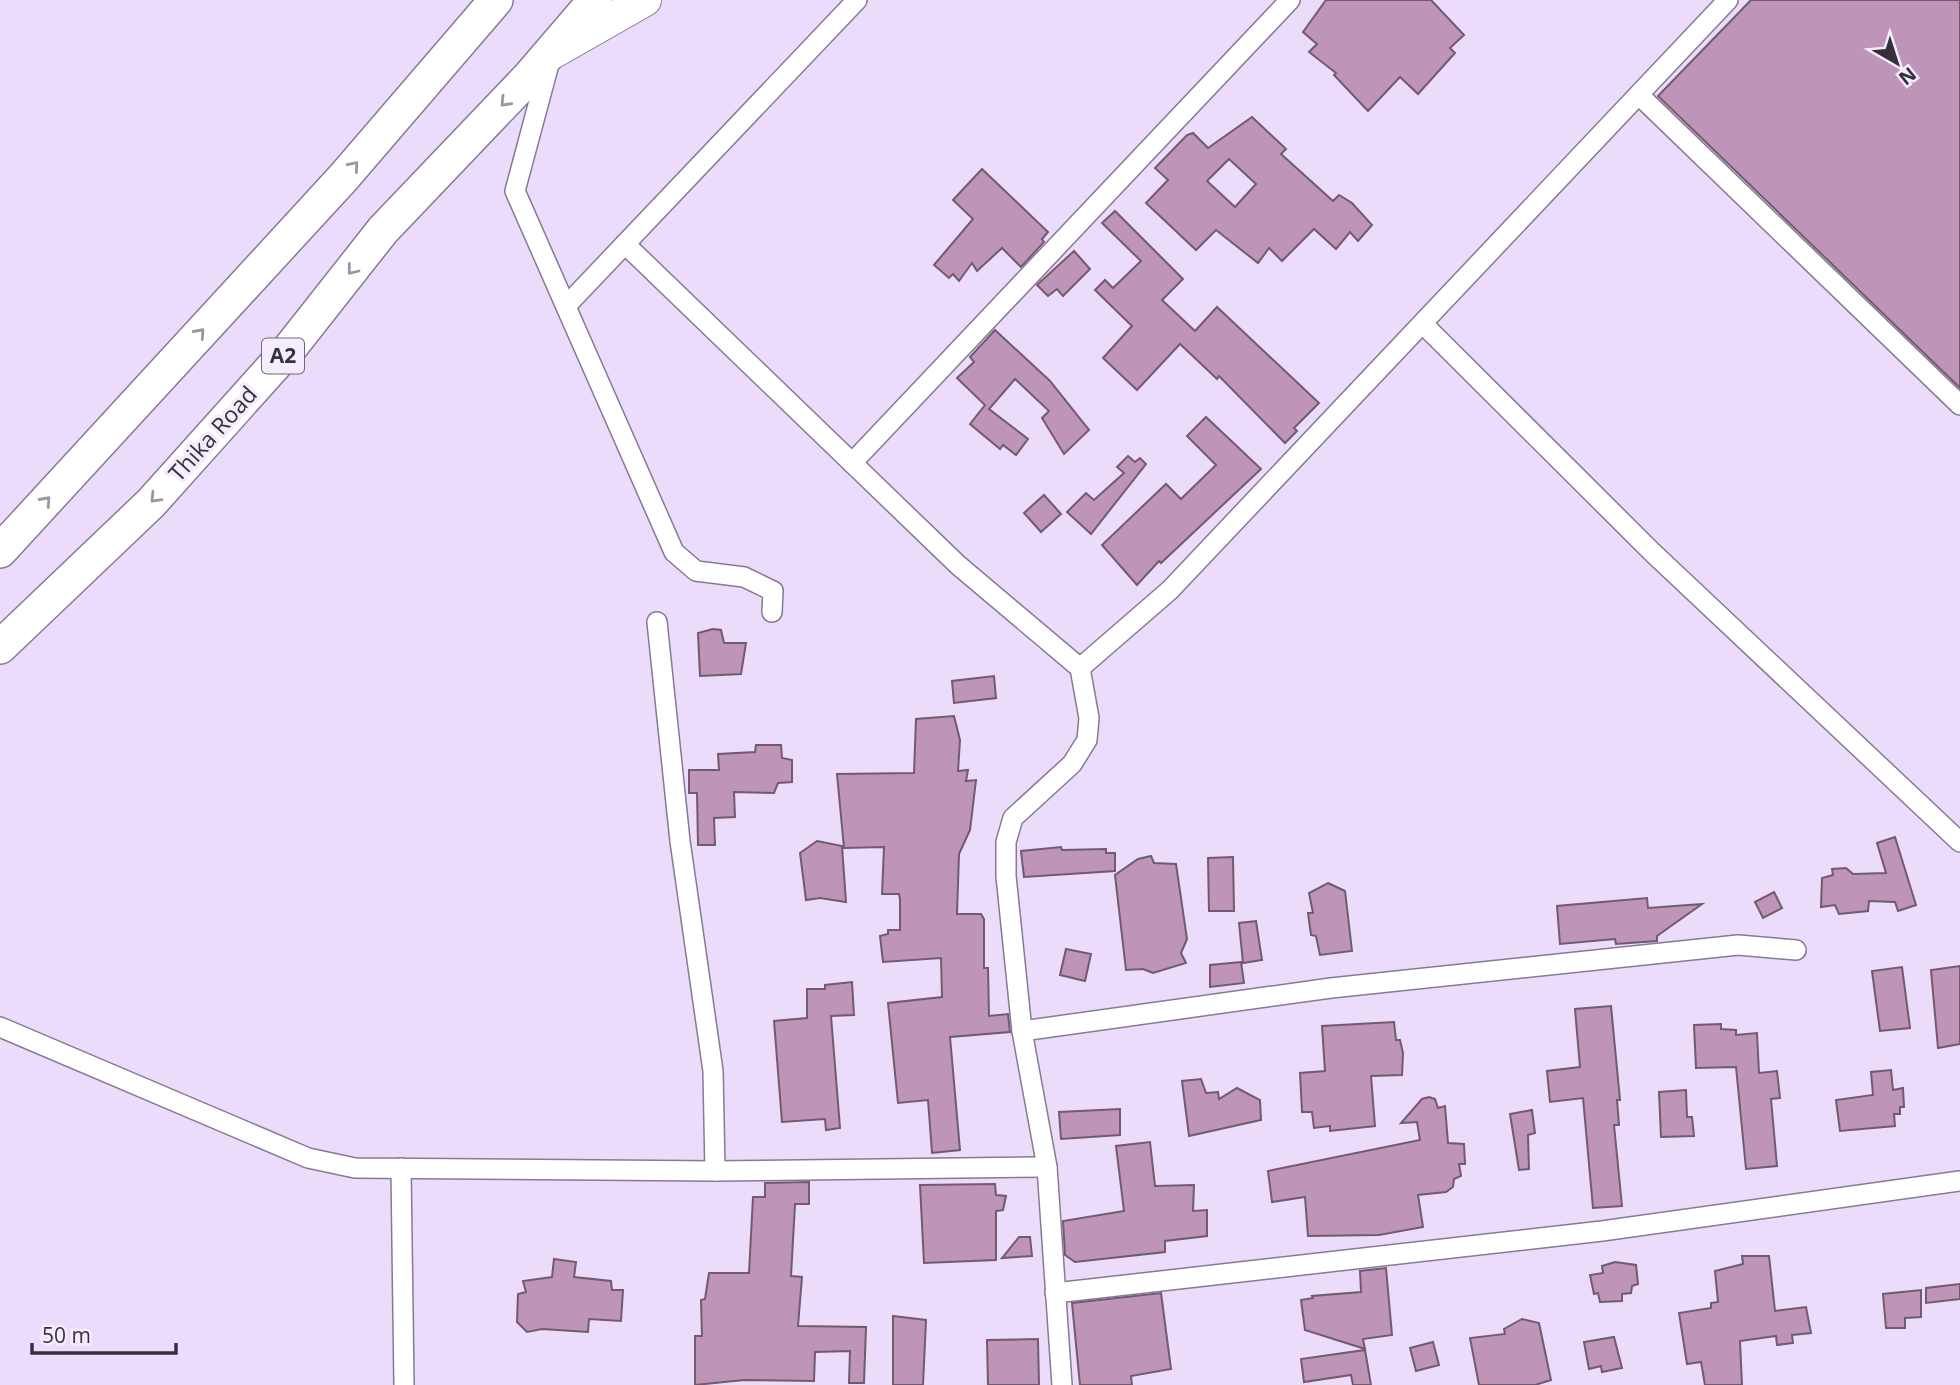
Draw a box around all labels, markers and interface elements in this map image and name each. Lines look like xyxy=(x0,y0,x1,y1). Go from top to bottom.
north arrow xyxy=(1862,28,1932,98)
text: N xyxy=(1894,61,1922,91)
one-way arrow xyxy=(501,94,513,107)
one-way arrow xyxy=(346,161,358,174)
one-way arrow xyxy=(347,263,360,275)
one-way arrow xyxy=(191,328,204,341)
road number: A2 xyxy=(262,338,304,374)
street label: Thika Road xyxy=(161,379,264,488)
one-way arrow xyxy=(151,490,164,503)
one-way arrow xyxy=(38,496,50,509)
scale bar xyxy=(32,1312,175,1356)
text: 50 m xyxy=(42,1321,91,1349)

